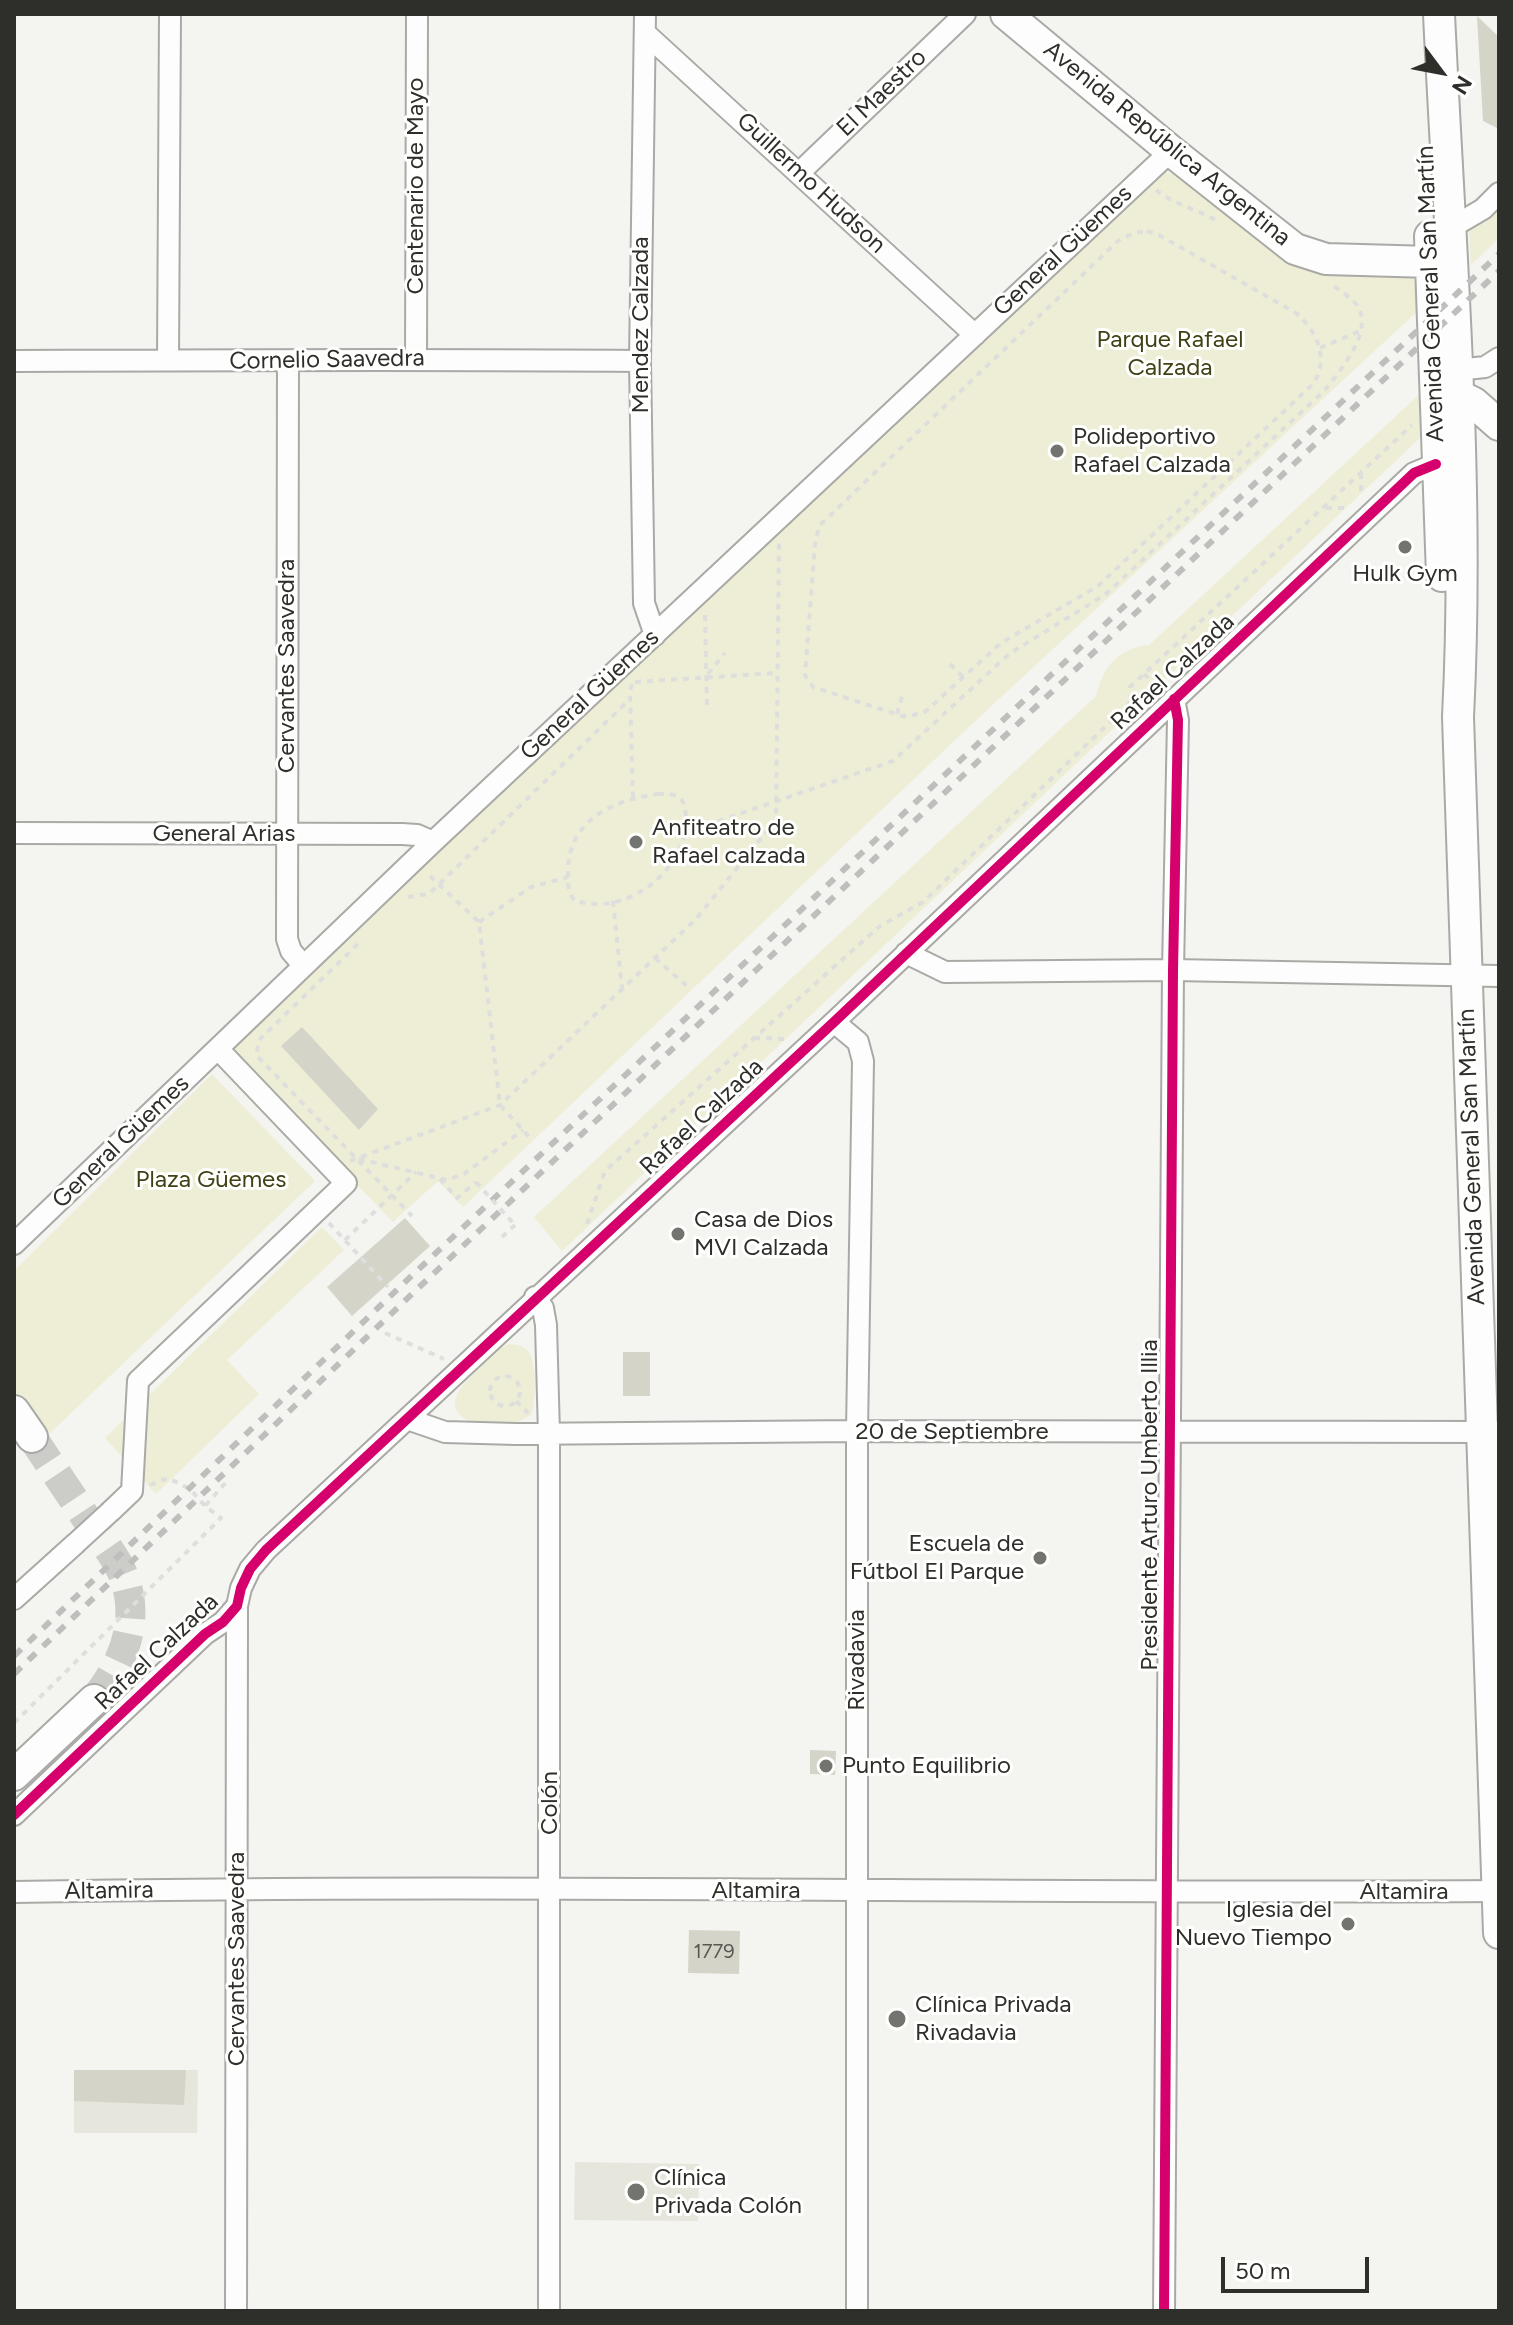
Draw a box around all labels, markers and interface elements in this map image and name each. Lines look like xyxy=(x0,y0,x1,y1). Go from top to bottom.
north arrow xyxy=(1401,32,1481,112)
street label: Avenida República Argentina xyxy=(1038,35,1296,253)
street label: El Maestro xyxy=(831,43,933,143)
text: N xyxy=(1446,71,1478,99)
street label: Centenario de Mayo xyxy=(402,78,430,294)
street label: Guillermo Hudson xyxy=(731,107,891,259)
street label: Avenida General San Martín xyxy=(1411,145,1451,443)
street label: General Güemes xyxy=(988,179,1138,323)
street label: Mendez Calzada xyxy=(627,237,655,413)
park label: Parque Rafael Calzada xyxy=(1097,326,1243,382)
street label: Cornelio Saavedra xyxy=(229,344,425,376)
place label: Polideportivo Rafael Calzada xyxy=(1073,423,1231,479)
marker: Polideportivo Rafael Calzada xyxy=(1048,442,1066,460)
marker: Hulk Gym xyxy=(1396,538,1414,556)
street label: Cervantes Saavedra xyxy=(273,559,301,773)
place label: Hulk Gym xyxy=(1352,560,1458,588)
street label: Rafael Calzada xyxy=(1105,608,1241,736)
street label: General Güemes xyxy=(515,623,665,767)
place label: Anfiteatro de Rafael calzada xyxy=(652,814,805,870)
street label: General Arias xyxy=(153,820,295,848)
marker: Anfiteatro de Rafael calzada xyxy=(627,833,645,851)
street label: Avenida General San Martín xyxy=(1452,1008,1492,1306)
street label: Rafael Calzada xyxy=(634,1053,770,1181)
street label: General Güemes xyxy=(47,1070,195,1214)
park label: Plaza Güemes xyxy=(136,1166,286,1194)
place label: Casa de Dios MVI Calzada xyxy=(694,1206,833,1262)
marker: Casa de Dios MVI Calzada xyxy=(669,1225,687,1243)
street label: Presidente Arturo Umberto Illia xyxy=(1136,1339,1164,1671)
street label: 20 de Septiembre xyxy=(855,1418,1049,1446)
place label: Escuela de Fútbol El Parque xyxy=(850,1530,1024,1586)
marker: Escuela de Fútbol El Parque xyxy=(1031,1549,1049,1567)
street label: Rafael Calzada xyxy=(89,1588,225,1716)
street label: Rivadavia xyxy=(843,1609,871,1711)
place label: Punto Equilibrio xyxy=(842,1752,1011,1780)
marker: Punto Equilibrio xyxy=(817,1757,835,1775)
street label: Colón xyxy=(536,1771,564,1835)
street label: Cervantes Saavedra xyxy=(223,1852,251,2066)
street label: Altamira xyxy=(64,1876,154,1906)
street label: Altamira xyxy=(711,1877,801,1905)
street label: Altamira xyxy=(1359,1878,1449,1906)
place label: Iglesia del Nuevo Tiempo xyxy=(1175,1896,1332,1952)
marker: Iglesia del Nuevo Tiempo xyxy=(1339,1915,1357,1933)
house number: 1779 xyxy=(693,1940,735,1964)
place label: Clínica Privada Rivadavia xyxy=(915,1991,1071,2047)
marker: Clínica Privada Rivadavia xyxy=(886,2008,908,2030)
place label: Clínica Privada Colón xyxy=(654,2164,802,2220)
marker: Clínica Privada Colón xyxy=(625,2181,647,2203)
scale bar xyxy=(1225,2241,1373,2291)
text: 50 m xyxy=(1235,2256,1291,2285)

